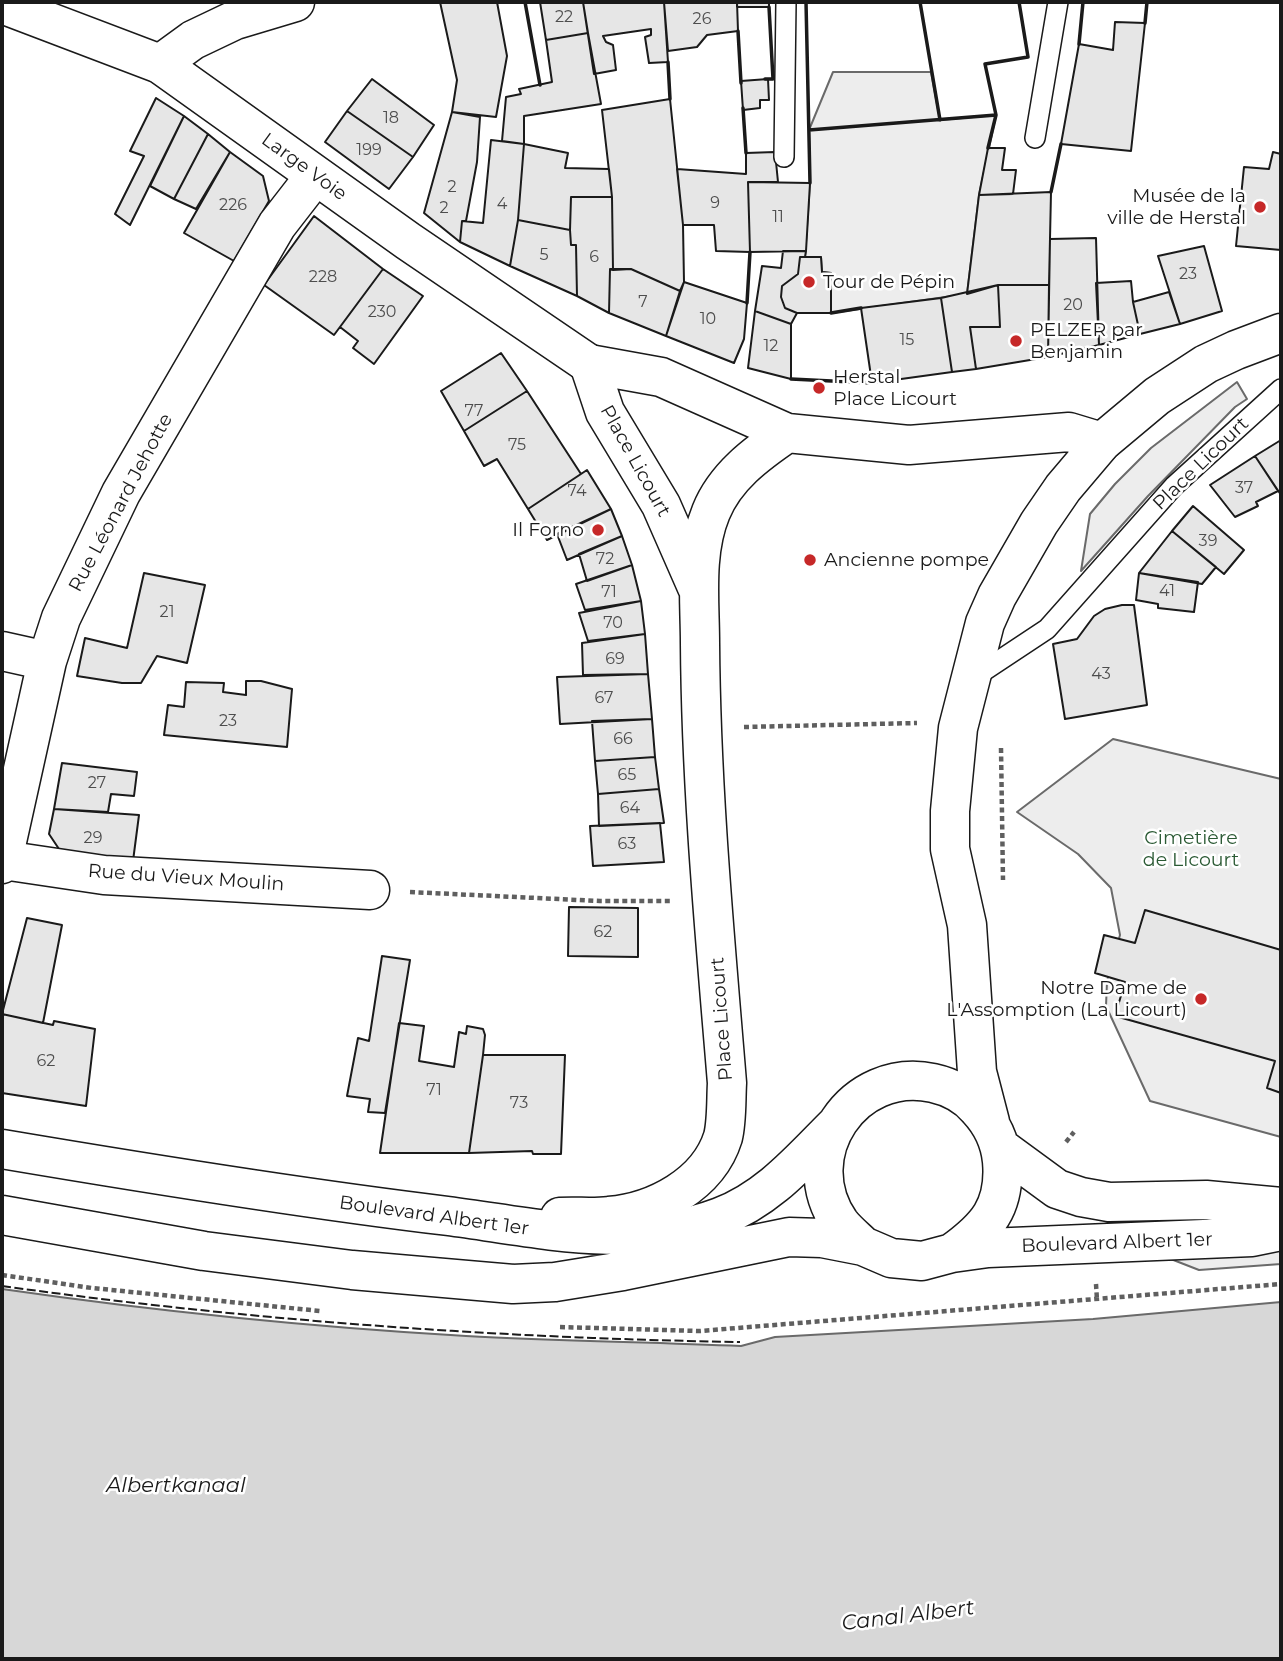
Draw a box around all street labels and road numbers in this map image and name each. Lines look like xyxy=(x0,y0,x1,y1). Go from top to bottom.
street label: Large Voie xyxy=(257,128,351,206)
street label: Place Licourt xyxy=(595,401,675,521)
street label: Rue Léonard Jehotte xyxy=(64,410,178,596)
street label: Place Licourt xyxy=(1148,413,1254,515)
street label: Rue du Vieux Moulin xyxy=(87,860,285,896)
street label: Place Licourt xyxy=(706,956,738,1082)
street label: Boulevard Albert 1er xyxy=(338,1191,530,1241)
street label: Boulevard Albert 1er xyxy=(1021,1228,1213,1258)

